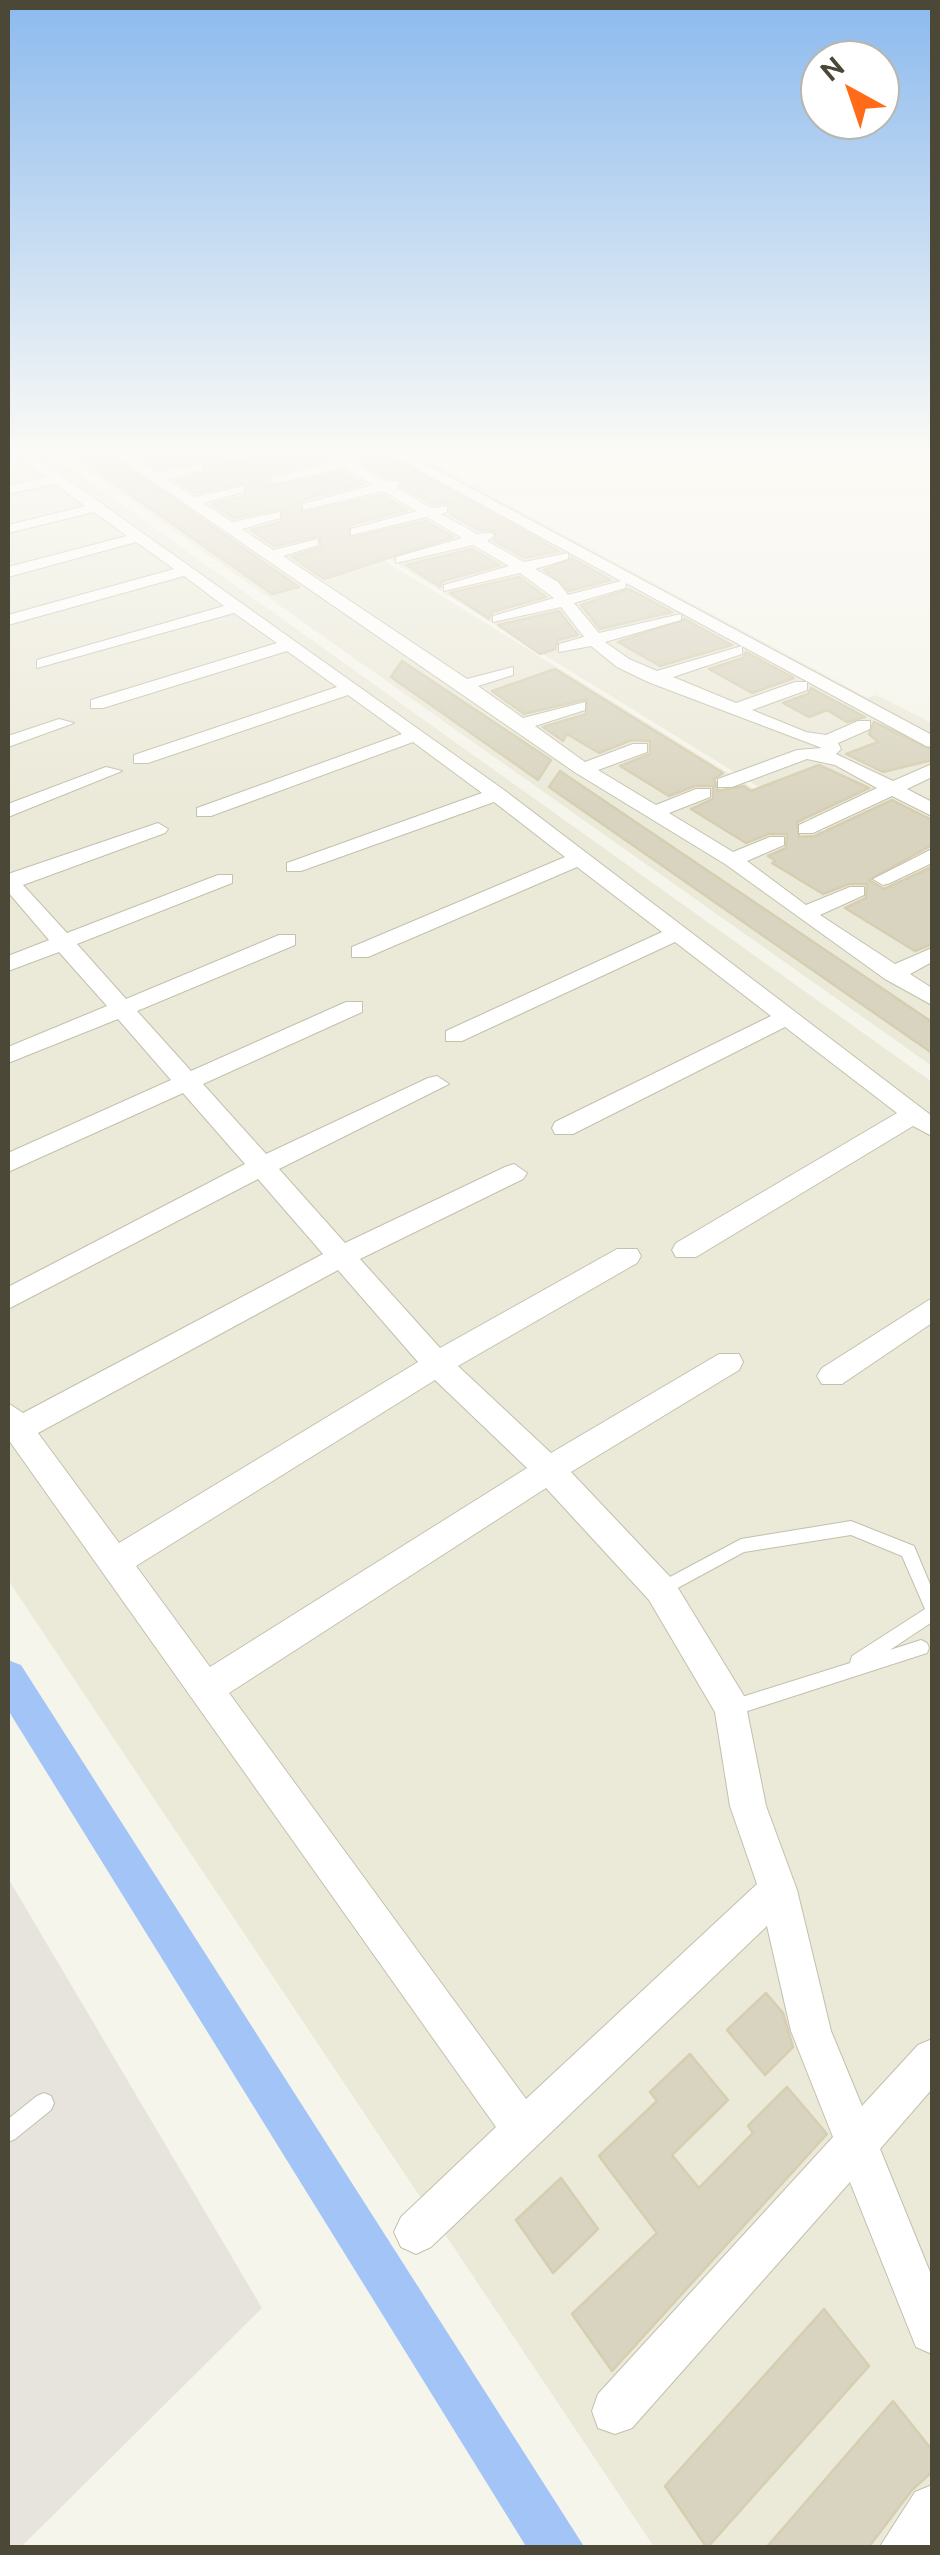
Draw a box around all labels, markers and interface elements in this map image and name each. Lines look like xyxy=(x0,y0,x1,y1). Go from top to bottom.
north arrow xyxy=(800,40,900,140)
text: N xyxy=(814,50,850,87)

